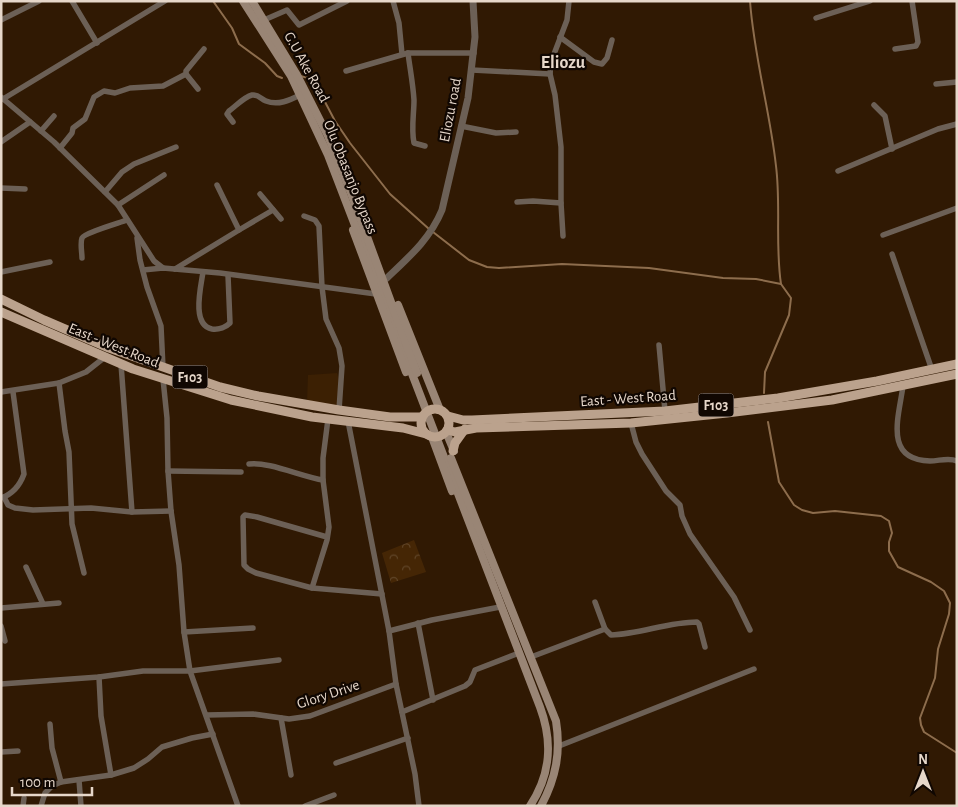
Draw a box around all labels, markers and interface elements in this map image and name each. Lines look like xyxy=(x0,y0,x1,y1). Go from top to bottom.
street label: G.U Ake Road xyxy=(281,29,332,105)
district label: Eliozu xyxy=(541,54,586,72)
street label: Eliozu road xyxy=(437,77,464,143)
street label: Olu Obasanjo Bypass xyxy=(321,118,380,236)
street label: East - West Road xyxy=(66,321,161,370)
road number: F103 xyxy=(172,366,208,388)
street label: East - West Road xyxy=(580,388,677,409)
road number: F103 xyxy=(698,394,734,416)
street label: Glory Drive xyxy=(295,677,361,712)
north arrow xyxy=(898,747,948,797)
text: N xyxy=(918,753,928,767)
scale bar xyxy=(12,764,92,796)
text: 100 m xyxy=(20,775,55,790)

